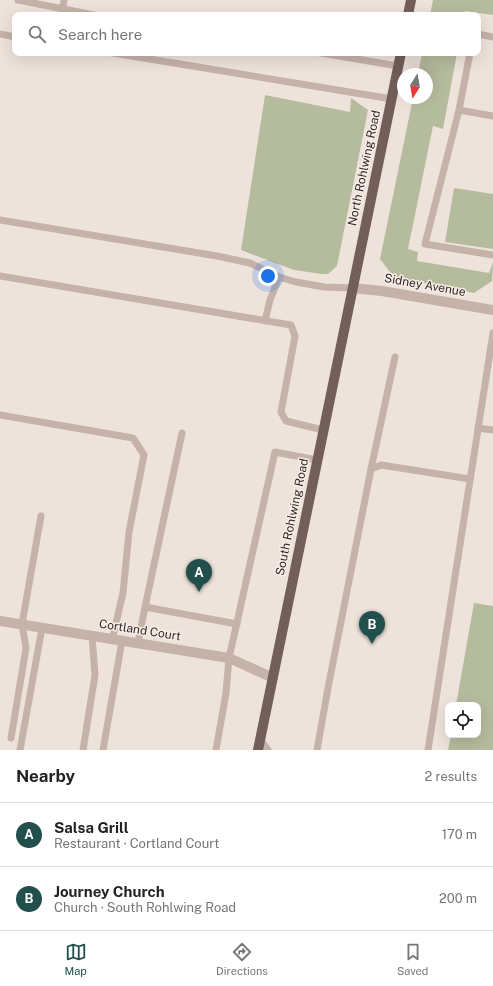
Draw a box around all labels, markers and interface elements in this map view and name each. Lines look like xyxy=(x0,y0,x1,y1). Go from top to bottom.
search box xyxy=(12,12,481,56)
icon: search xyxy=(26,23,48,45)
text: Search here xyxy=(58,26,142,43)
north arrow xyxy=(397,68,433,104)
street label: North Rohlwing Road xyxy=(345,109,383,227)
your location xyxy=(258,266,278,286)
street label: Sidney Avenue xyxy=(383,271,467,299)
street label: South Rohlwing Road xyxy=(273,457,311,577)
pin: A xyxy=(186,559,212,592)
pin: B xyxy=(359,611,385,644)
street label: Cortland Court xyxy=(98,617,182,643)
map controls xyxy=(445,702,481,738)
button: locate xyxy=(445,702,481,738)
text: Nearby xyxy=(16,766,75,786)
text: 2 results xyxy=(425,769,477,784)
text: Salsa Grill xyxy=(54,819,129,836)
text: A xyxy=(24,827,34,842)
text: 170 m xyxy=(442,827,477,842)
text: Restaurant · Cortland Court xyxy=(54,836,219,851)
text: Journey Church xyxy=(54,883,165,900)
text: B xyxy=(25,891,33,906)
text: 200 m xyxy=(439,891,477,906)
text: Church · South Rohlwing Road xyxy=(54,900,236,915)
tab: Map xyxy=(65,941,87,977)
tab: Directions xyxy=(216,941,268,977)
tab: Saved xyxy=(397,941,428,977)

